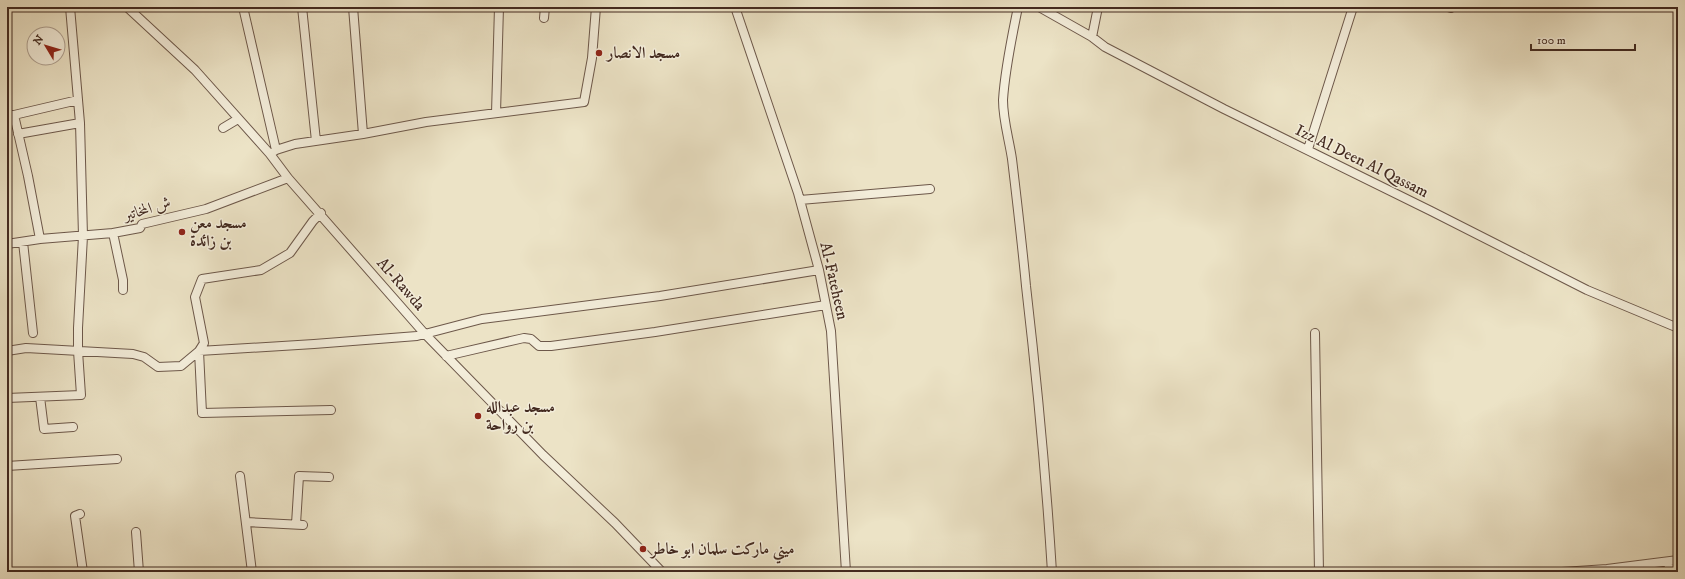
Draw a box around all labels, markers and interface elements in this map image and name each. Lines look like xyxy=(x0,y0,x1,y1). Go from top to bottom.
north arrow xyxy=(26,26,66,66)
scale bar xyxy=(1531,26,1635,52)
text: N xyxy=(31,33,47,48)
text: 100 m xyxy=(1537,33,1566,48)
place label: مسجد الانصار xyxy=(605,43,680,63)
marker: مسجد الانصار xyxy=(594,48,604,58)
street label: Izz Al Deen Al Qassam xyxy=(1292,120,1432,202)
street label: ش المخاتير xyxy=(119,193,173,226)
place label: مسجد معن بن زائدة xyxy=(190,213,247,251)
marker: مسجد معن بن زائدة xyxy=(177,227,187,237)
street label: Al-Fateheen xyxy=(815,240,853,323)
street label: Al-Rawda xyxy=(373,253,430,315)
place label: مسجد عبدالله بن رواحة xyxy=(486,397,555,435)
marker: مسجد عبدالله بن رواحة xyxy=(473,411,483,421)
place label: ميني ماركت سلمان ابو خاطر xyxy=(649,539,794,564)
marker: ميني ماركت سلمان ابو خاطر xyxy=(638,544,648,554)

